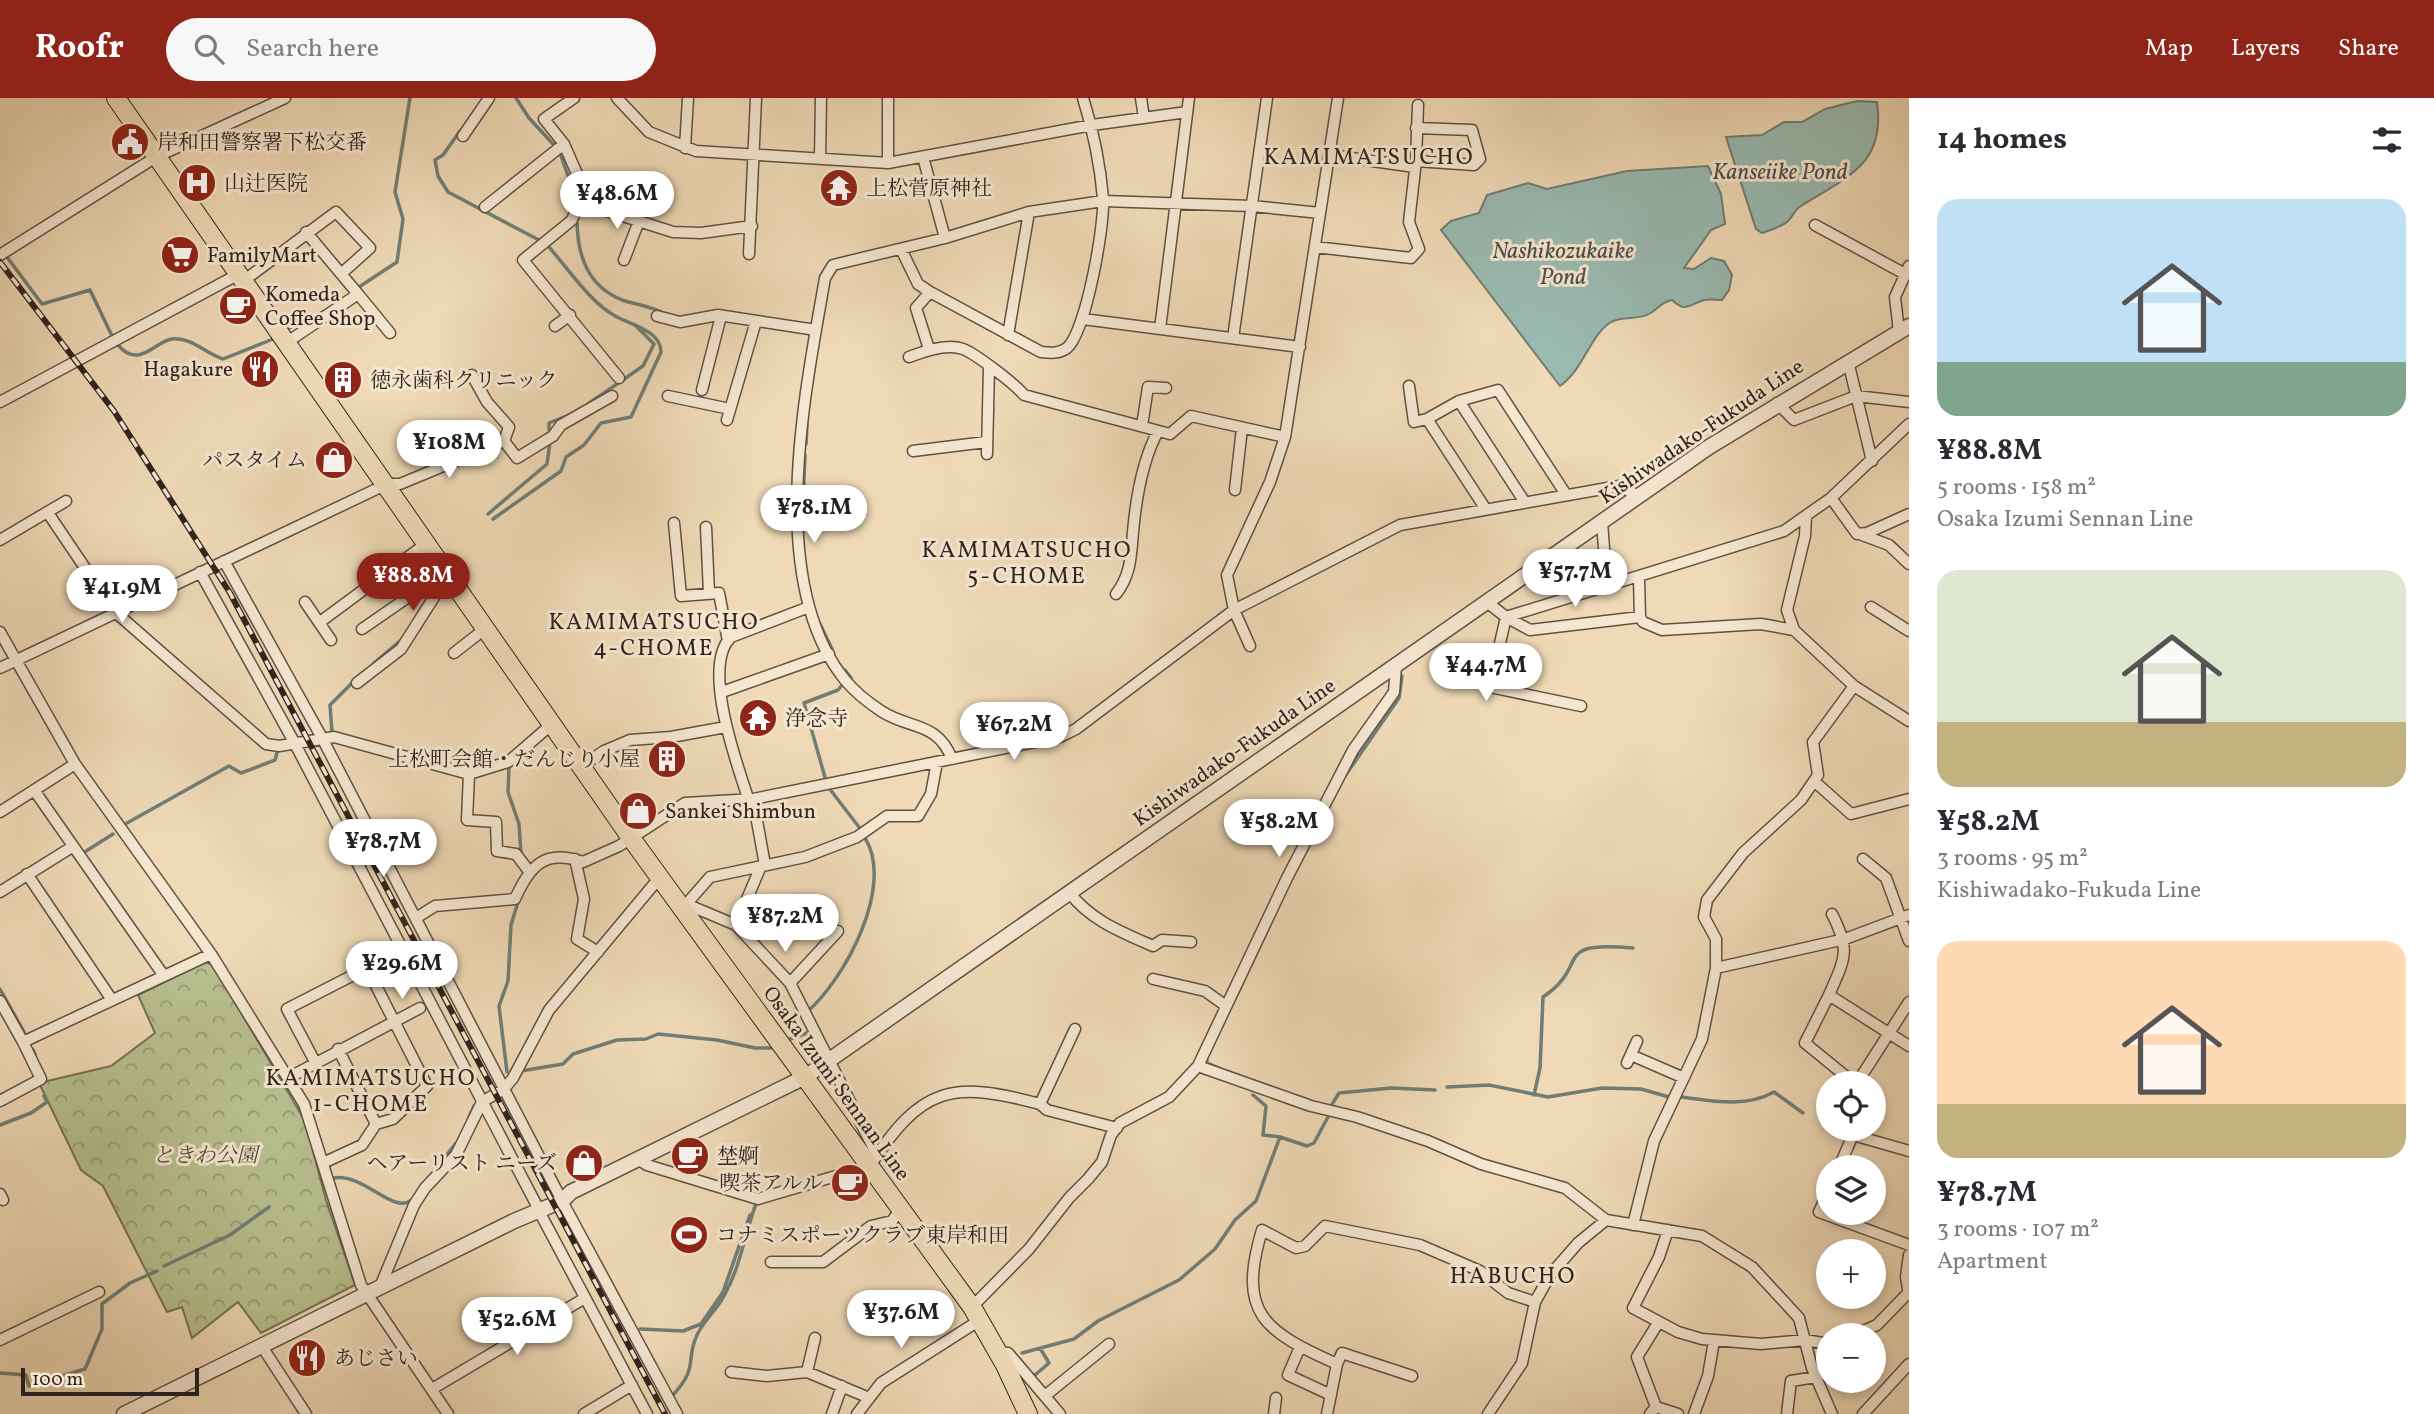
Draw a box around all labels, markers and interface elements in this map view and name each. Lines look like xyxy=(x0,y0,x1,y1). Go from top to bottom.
search box xyxy=(166,18,656,81)
text: Roofr xyxy=(35,26,124,72)
icon: search xyxy=(190,30,228,68)
text: Search here xyxy=(246,31,379,67)
text: Map xyxy=(2145,32,2193,66)
text: Layers xyxy=(2231,32,2300,66)
text: Share xyxy=(2338,32,2399,66)
text: 14 homes xyxy=(1937,119,2067,161)
public building icon: 岸和田警察署下松交番 xyxy=(109,121,151,163)
icon: filters xyxy=(2368,121,2406,159)
place label: 岸和田警察署下松交番 xyxy=(157,129,367,158)
district label: KAMIMATSUCHO xyxy=(1263,142,1475,174)
water label: Kanseiike Pond xyxy=(1712,157,1848,189)
hospital icon: 山辻医院 xyxy=(176,162,218,204)
temple icon: 上松菅原神社 xyxy=(818,167,860,209)
place label: 山辻医院 xyxy=(224,170,308,199)
pin: ¥48.6M xyxy=(560,172,674,231)
place label: 上松菅原神社 xyxy=(866,175,992,204)
text: ¥48.6M xyxy=(576,178,658,210)
supermarket icon: FamilyMart xyxy=(159,234,201,276)
water label: Nashikozukaike Pond xyxy=(1492,236,1634,294)
place label: FamilyMart xyxy=(207,242,317,271)
icon: home xyxy=(2109,245,2235,371)
place label: Komeda Coffee Shop xyxy=(265,281,375,334)
cafe icon: Komeda Coffee Shop xyxy=(217,285,259,327)
restaurant icon: Hagakure xyxy=(239,348,281,390)
street label: Kishiwadako-Fukuda Line xyxy=(1594,353,1810,512)
place label: Hagakure xyxy=(143,356,233,385)
building icon: 徳永歯科クリニック xyxy=(322,359,364,401)
place label: 徳永歯科クリニック xyxy=(370,367,558,396)
pin: ¥108M xyxy=(400,420,498,480)
text: ¥108M xyxy=(413,427,485,459)
text: ¥88.8M xyxy=(1937,430,2042,472)
shop icon: パスタイム xyxy=(313,439,355,481)
place label: パスタイム xyxy=(202,447,307,476)
text: 5 rooms · 158 m² xyxy=(1937,472,2096,504)
pin: ¥78.1M xyxy=(757,486,871,545)
text: ¥78.1M xyxy=(776,492,852,524)
text: Osaka Izumi Sennan Line xyxy=(1937,504,2194,536)
district label: KAMIMATSUCHO 5-CHOME xyxy=(921,535,1133,593)
pin: ¥57.7M xyxy=(1518,550,1632,609)
pin: ¥88.8M xyxy=(356,554,470,613)
text: ¥57.7M xyxy=(1538,556,1612,588)
text: ¥88.8M xyxy=(373,560,453,592)
pin: ¥41.9M xyxy=(65,566,179,625)
text: ¥41.9M xyxy=(82,572,162,604)
district label: KAMIMATSUCHO 4-CHOME xyxy=(548,607,760,665)
icon: home xyxy=(2109,616,2235,742)
pin: ¥44.7M xyxy=(1429,644,1543,703)
text: ¥44.7M xyxy=(1445,650,1527,682)
street label: Kishiwadako-Fukuda Line xyxy=(1128,672,1342,834)
temple icon: 浄念寺 xyxy=(737,697,779,739)
pin: ¥67.2M xyxy=(957,702,1071,762)
place label: 浄念寺 xyxy=(785,705,848,734)
text: ¥67.2M xyxy=(976,709,1052,741)
building icon: 上松町会館・だんじり小屋 xyxy=(646,738,688,780)
place label: 上松町会館・だんじり小屋 xyxy=(388,746,640,775)
shop icon: Sankei Shimbun xyxy=(617,790,659,832)
place label: Sankei Shimbun xyxy=(665,798,816,827)
pin: ¥58.2M xyxy=(1222,800,1336,859)
text: ¥58.2M xyxy=(1937,801,2039,843)
text: ¥58.2M xyxy=(1240,806,1318,838)
pin: ¥78.7M xyxy=(326,820,440,879)
text: ¥78.7M xyxy=(345,826,421,858)
text: 3 rooms · 95 m² xyxy=(1937,843,2088,875)
text: Kishiwadako-Fukuda Line xyxy=(1937,875,2201,907)
pin: ¥87.2M xyxy=(728,894,842,954)
text: ¥87.2M xyxy=(747,901,823,933)
pin: ¥29.6M xyxy=(345,942,459,1001)
text: ¥29.6M xyxy=(362,948,442,980)
street label: Osaka Izumi Sennan Line xyxy=(755,981,916,1187)
icon: home xyxy=(2109,987,2235,1113)
district label: KAMIMATSUCHO 1-CHOME xyxy=(265,1063,477,1121)
map controls xyxy=(1816,1071,1886,1393)
button: locate xyxy=(1816,1071,1886,1141)
cafe icon: 埜婀 xyxy=(669,1135,711,1177)
park label: ときわ公園 xyxy=(153,1142,260,1171)
shop icon: ヘアーリスト ニーズ xyxy=(563,1142,605,1184)
place label: 埜婀 xyxy=(717,1143,759,1172)
place label: ヘアーリスト ニーズ xyxy=(367,1150,557,1179)
button: layers xyxy=(1816,1155,1886,1225)
cafe icon: 喫茶アルル xyxy=(829,1162,871,1204)
place label: 喫茶アルル xyxy=(719,1170,823,1199)
text: ¥78.7M xyxy=(1937,1172,2037,1214)
sports icon: コナミスポーツクラブ東岸和田 xyxy=(668,1214,710,1256)
text: 3 rooms · 107 m² xyxy=(1937,1214,2099,1246)
place label: コナミスポーツクラブ東岸和田 xyxy=(716,1222,1009,1251)
button: + xyxy=(1816,1239,1886,1309)
text: Apartment xyxy=(1937,1246,2048,1278)
district label: HABUCHO xyxy=(1450,1261,1576,1293)
pin: ¥37.6M xyxy=(844,1290,958,1350)
text: ¥37.6M xyxy=(863,1297,939,1329)
pin: ¥52.6M xyxy=(460,1298,574,1357)
text: ¥52.6M xyxy=(478,1304,556,1336)
button: − xyxy=(1816,1323,1886,1393)
restaurant icon: あじさい xyxy=(286,1337,328,1379)
place label: あじさい xyxy=(334,1345,418,1374)
scale bar xyxy=(21,1365,200,1397)
text: 100 m xyxy=(32,1367,83,1393)

